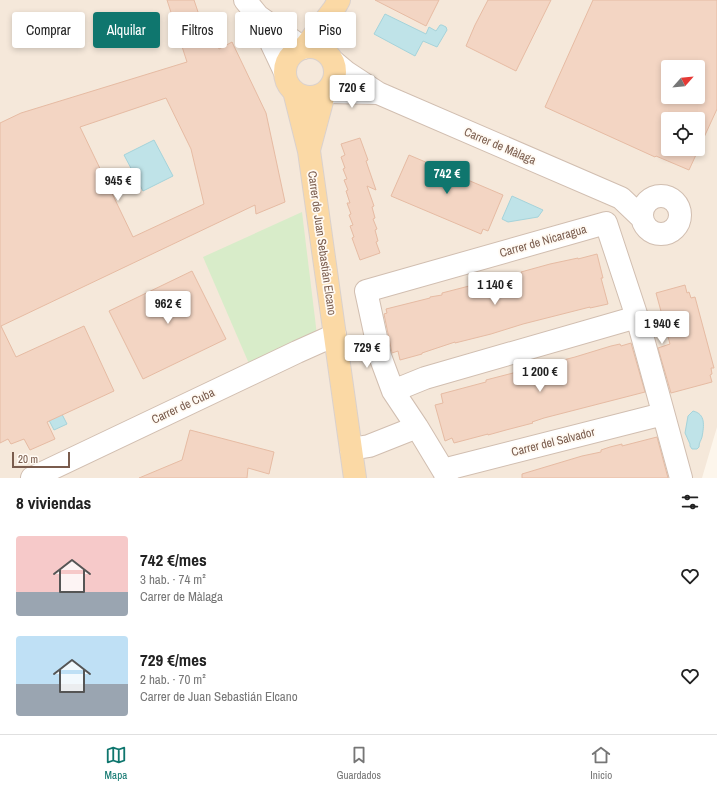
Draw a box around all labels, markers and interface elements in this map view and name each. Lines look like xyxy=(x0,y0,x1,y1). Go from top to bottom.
chip: Comprar xyxy=(12,12,85,48)
chip: Alquilar xyxy=(93,12,160,48)
chip: Filtros xyxy=(168,12,227,48)
chip: Nuevo xyxy=(235,12,297,48)
chip: Piso xyxy=(305,12,356,48)
north arrow xyxy=(661,60,705,104)
map controls xyxy=(661,60,705,156)
pin: 720 € xyxy=(324,75,380,109)
text: 720 € xyxy=(339,79,365,96)
button: locate xyxy=(661,112,705,156)
street label: Carrer de Màlaga xyxy=(462,124,539,169)
pin: 742 € xyxy=(419,161,475,195)
text: 742 € xyxy=(434,165,460,182)
pin: 945 € xyxy=(90,168,146,202)
street label: Carrer de Juan Sebastián Elcano xyxy=(304,170,340,316)
text: 945 € xyxy=(105,172,131,189)
street label: Carrer de Nicaragua xyxy=(498,221,589,261)
pin: 1 140 € xyxy=(458,272,532,306)
text: 1 140 € xyxy=(477,276,513,293)
pin: 962 € xyxy=(140,291,196,325)
text: 962 € xyxy=(155,295,181,312)
pin: 1 940 € xyxy=(625,311,699,345)
text: 1 940 € xyxy=(644,315,680,332)
pin: 729 € xyxy=(339,335,395,369)
text: 729 € xyxy=(354,339,380,356)
pin: 1 200 € xyxy=(503,359,577,393)
text: 1 200 € xyxy=(522,363,558,380)
street label: Carrer de Cuba xyxy=(149,384,218,428)
street label: Carrer del Salvador xyxy=(510,424,597,460)
scale bar xyxy=(12,450,70,469)
text: 20 m xyxy=(18,452,38,466)
text: 8 viviendas xyxy=(16,491,91,514)
icon: filters xyxy=(679,491,701,513)
text: 742 €/mes xyxy=(140,548,207,571)
icon: home xyxy=(48,552,96,600)
icon: heart xyxy=(679,565,701,587)
text: 3 hab. · 74 m² xyxy=(140,571,206,588)
text: Carrer de Màlaga xyxy=(140,588,223,605)
text: 729 €/mes xyxy=(140,648,207,671)
icon: home xyxy=(48,652,96,700)
icon: heart xyxy=(679,665,701,687)
text: 2 hab. · 70 m² xyxy=(140,671,206,688)
text: Carrer de Juan Sebastián Elcano xyxy=(140,688,298,705)
tab: Mapa xyxy=(105,744,127,782)
tab: Guardados xyxy=(336,744,381,782)
tab: Inicio xyxy=(590,744,612,782)

